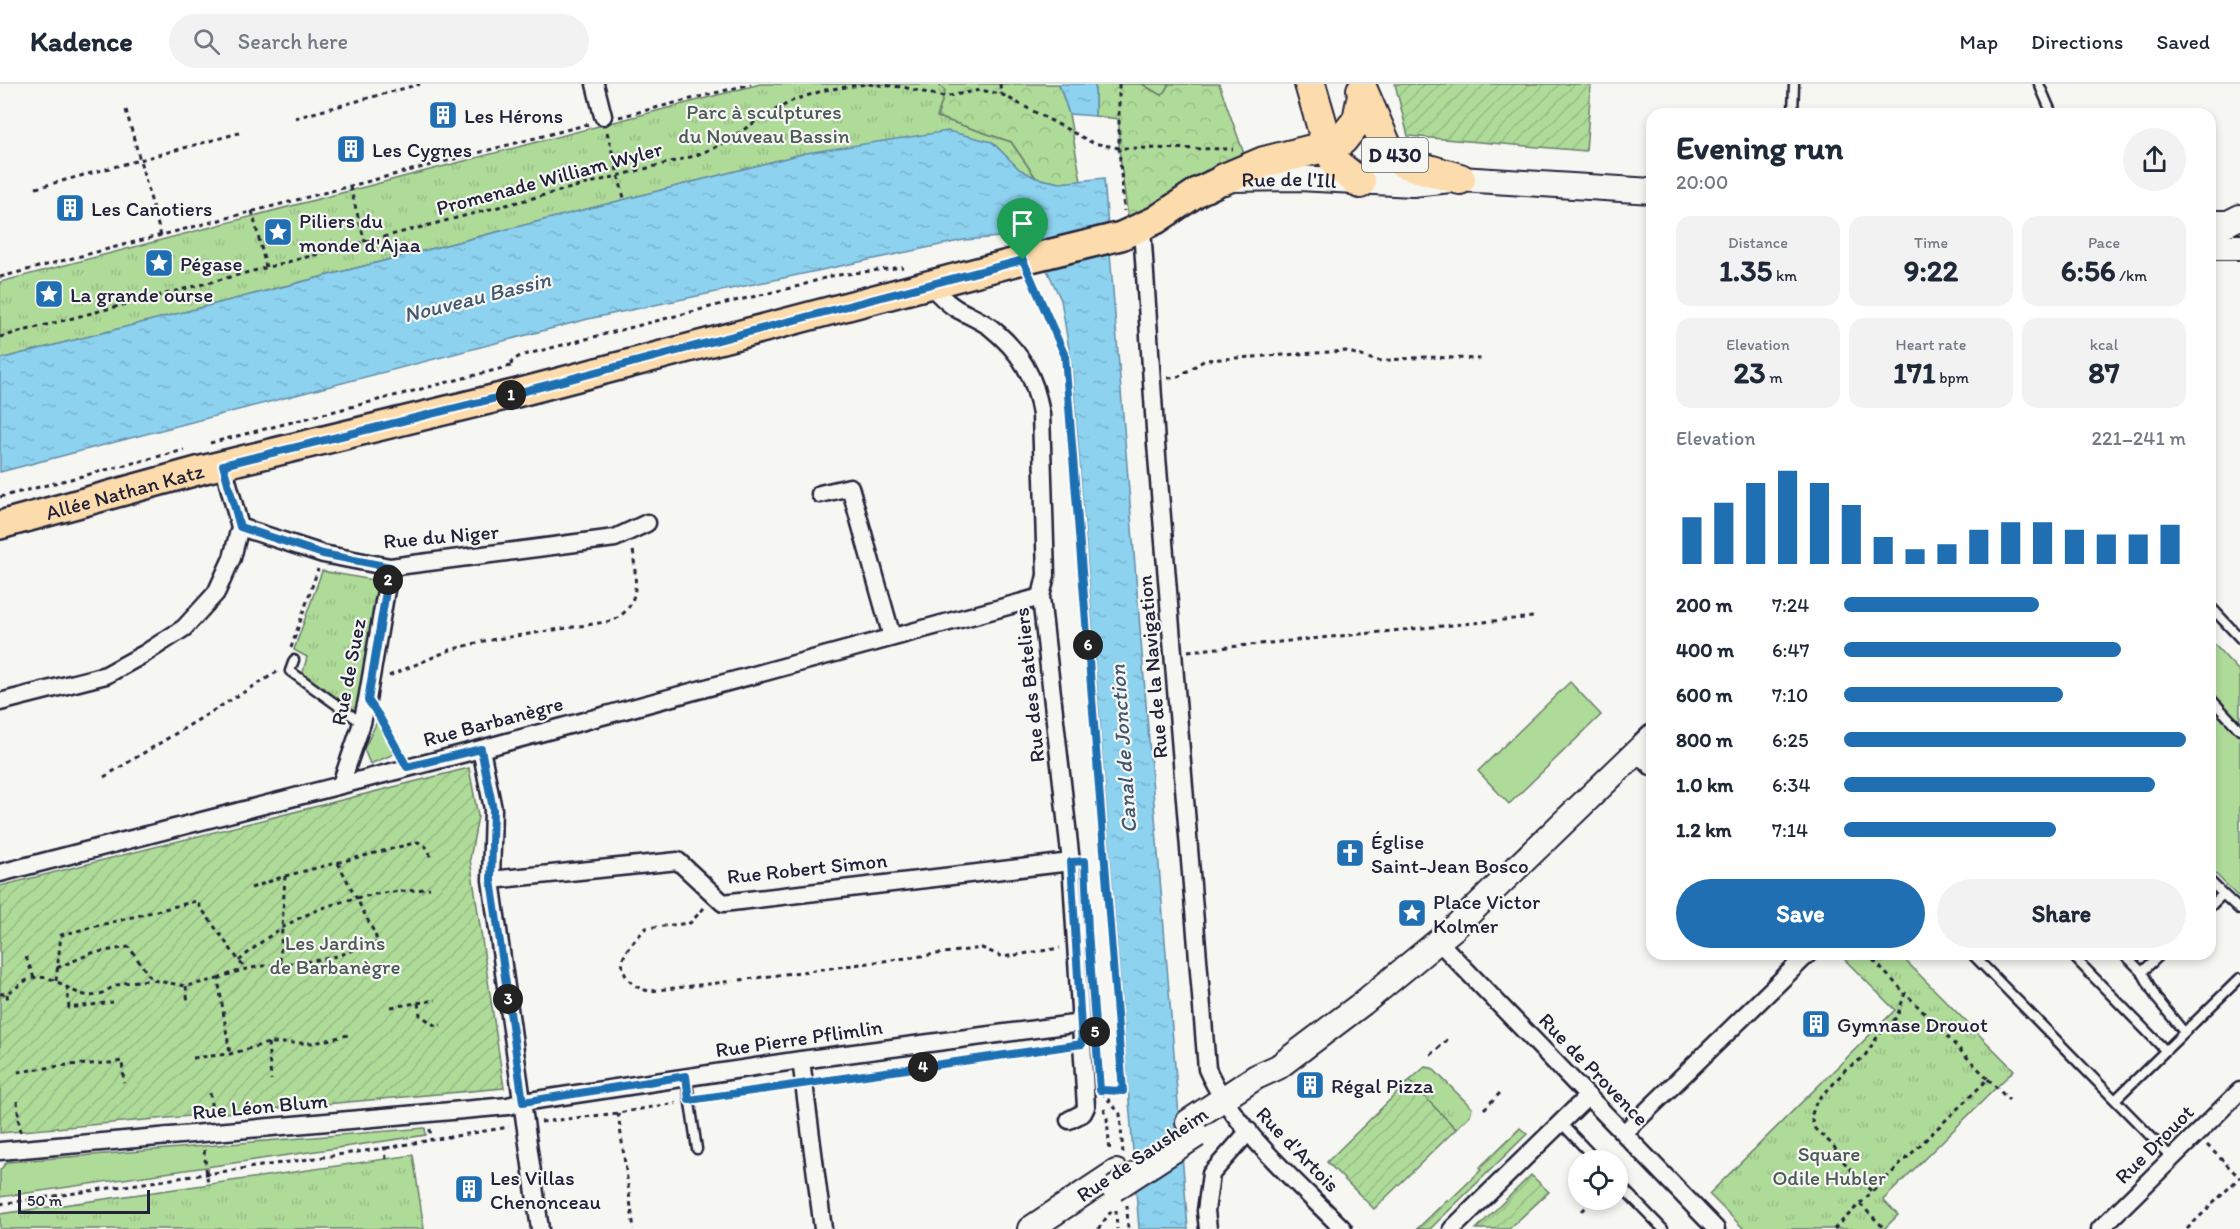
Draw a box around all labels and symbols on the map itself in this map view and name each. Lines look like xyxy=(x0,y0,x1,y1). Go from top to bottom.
building icon: Les Hérons xyxy=(427,99,459,131)
park label: Parc à sculptures du Nouveau Bassin xyxy=(678,99,850,148)
place label: Les Hérons xyxy=(464,103,563,128)
building icon: Les Cygnes xyxy=(335,133,367,165)
street label: Promenade William Wyler xyxy=(433,136,665,220)
place label: Les Cygnes xyxy=(372,137,472,162)
road number: D 430 xyxy=(1362,138,1428,172)
street label: Rue de l'Ill xyxy=(1241,165,1337,192)
building icon: Les Canotiers xyxy=(54,192,86,224)
place label: Les Canotiers xyxy=(91,196,212,221)
pin xyxy=(997,198,1048,260)
place label: Piliers du monde d'Ajaa xyxy=(299,208,421,257)
place icon: Piliers du monde d'Ajaa xyxy=(262,216,294,248)
place icon: Pégase xyxy=(143,247,175,279)
place label: Pégase xyxy=(180,251,242,276)
water label: Nouveau Bassin xyxy=(401,266,554,328)
place icon: La grande ourse xyxy=(33,278,65,310)
place label: La grande ourse xyxy=(70,282,213,307)
pin: 1 xyxy=(496,380,526,410)
street label: Allée Nathan Katz xyxy=(43,457,206,524)
street label: Rue du Niger xyxy=(382,518,500,553)
pin: 2 xyxy=(373,565,403,595)
street label: Rue de la Navigation xyxy=(1132,574,1172,760)
street label: Rue des Bateliers xyxy=(1008,606,1050,764)
street label: Rue de Suez xyxy=(325,616,371,728)
pin: 6 xyxy=(1073,630,1103,660)
water label: Canal de Jonction xyxy=(1104,663,1142,834)
street label: Rue Barbanègre xyxy=(420,690,566,752)
place label: Église Saint-Jean Bosco xyxy=(1371,829,1529,878)
church icon: Église Saint-Jean Bosco xyxy=(1334,837,1366,869)
street label: Rue Robert Simon xyxy=(726,847,888,889)
place label: Place Victor Kolmer xyxy=(1433,889,1540,938)
place icon: Place Victor Kolmer xyxy=(1396,897,1428,929)
park label: Les Jardins de Barbanègre xyxy=(270,930,400,979)
pin: 3 xyxy=(493,984,523,1014)
street label: Rue de Provence xyxy=(1534,1007,1654,1131)
building icon: Gymnase Drouot xyxy=(1800,1008,1832,1040)
place label: Gymnase Drouot xyxy=(1837,1012,1988,1037)
street label: Rue Pierre Pflimlin xyxy=(714,1014,884,1062)
pin: 5 xyxy=(1080,1017,1110,1047)
pin: 4 xyxy=(908,1052,938,1082)
building icon: Régal Pizza xyxy=(1294,1069,1326,1101)
place label: Régal Pizza xyxy=(1331,1073,1434,1098)
street label: Rue Léon Blum xyxy=(191,1088,329,1124)
street label: Rue Drouot xyxy=(2109,1099,2199,1189)
street label: Rue de Sausheim xyxy=(1071,1101,1213,1207)
street label: Rue d'Artois xyxy=(1251,1101,1345,1197)
park label: Square Odile Hubler xyxy=(1772,1141,1886,1190)
place label: Les Villas Chenonceau xyxy=(490,1165,601,1214)
building icon: Les Villas Chenonceau xyxy=(453,1173,485,1205)
scale bar xyxy=(18,1187,150,1214)

